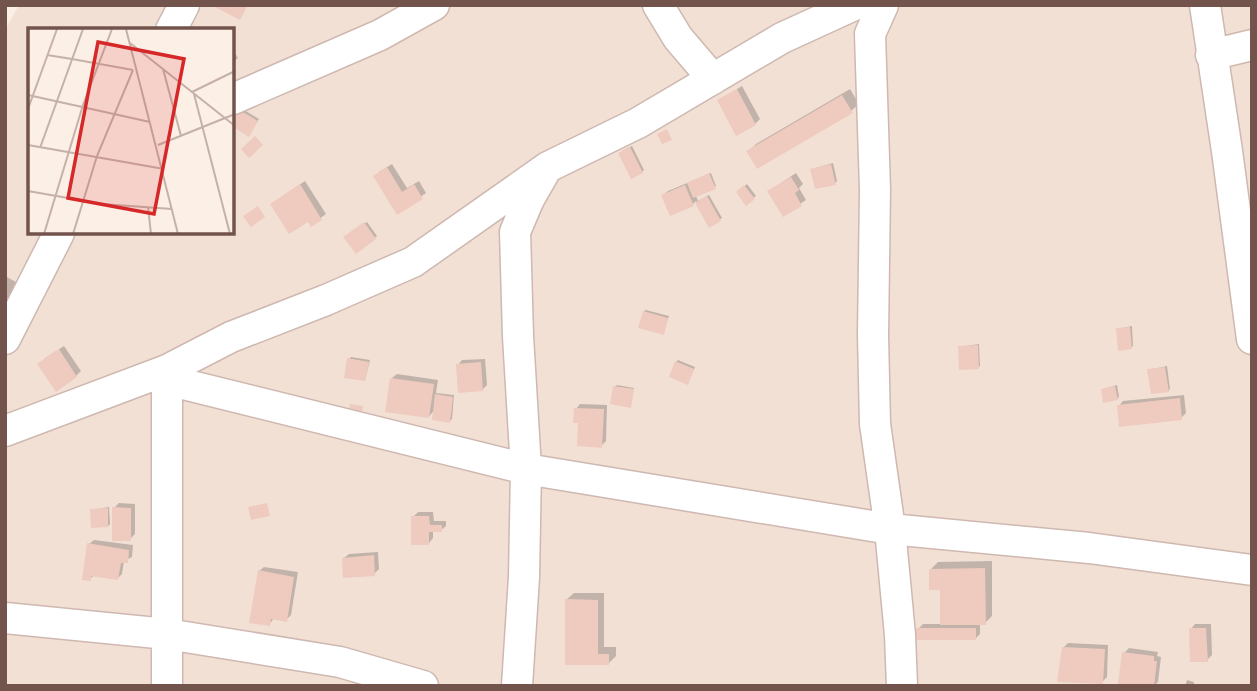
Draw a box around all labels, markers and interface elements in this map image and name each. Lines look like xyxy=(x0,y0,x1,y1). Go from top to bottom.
inset map xyxy=(28,28,234,234)

